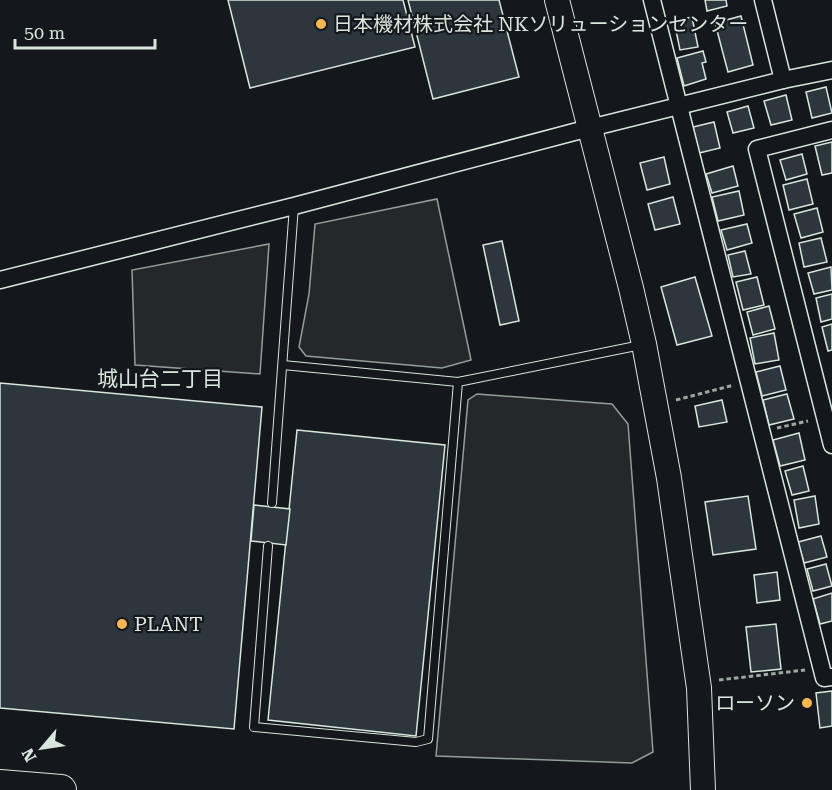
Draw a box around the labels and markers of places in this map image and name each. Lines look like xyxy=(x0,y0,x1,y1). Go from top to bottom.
place label: 日本機材株式会社 NKソリューションセンター xyxy=(333,12,748,36)
marker: 日本機材株式会社 NKソリューションセンター xyxy=(314,17,328,31)
place label: PLANT xyxy=(134,612,203,636)
marker: PLANT xyxy=(115,617,129,631)
place label: ローソン xyxy=(715,691,795,715)
marker: ローソン xyxy=(800,696,814,710)

